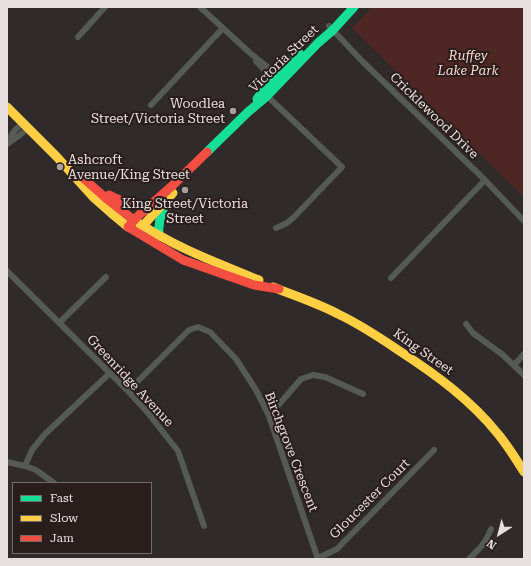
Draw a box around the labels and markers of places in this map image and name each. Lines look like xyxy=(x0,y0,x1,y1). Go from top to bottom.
place label: Woodlea Street/Victoria Street xyxy=(91,96,225,127)
marker: Woodlea Street/Victoria Street xyxy=(228,106,238,116)
place label: Ashcroft Avenue/King Street xyxy=(68,152,190,183)
marker: Ashcroft Avenue/King Street xyxy=(55,162,65,172)
marker: King Street/Victoria Street xyxy=(180,185,190,195)
place label: King Street/Victoria Street xyxy=(122,196,248,227)

